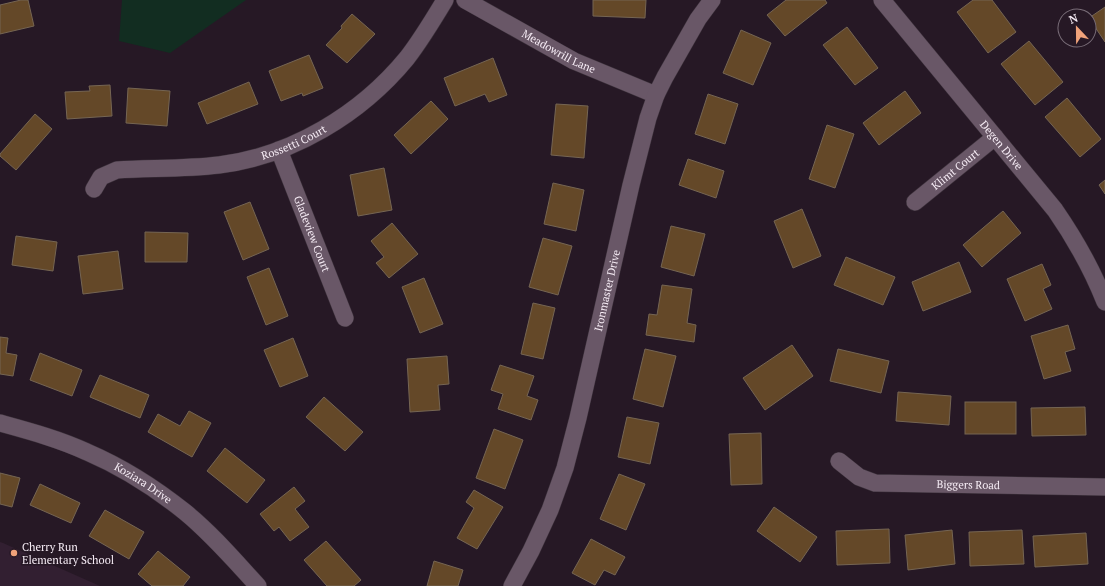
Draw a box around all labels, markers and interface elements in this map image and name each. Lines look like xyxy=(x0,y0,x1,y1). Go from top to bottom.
north arrow xyxy=(1057,8,1097,48)
text: N xyxy=(1067,10,1080,27)
street label: Meadowrill Lane xyxy=(519,26,598,76)
street label: Degen Drive xyxy=(977,117,1026,173)
street label: Rossetti Court xyxy=(260,122,329,163)
street label: Klimt Court xyxy=(929,146,982,193)
street label: Gladeview Court xyxy=(291,194,333,274)
street label: Ironmaster Drive xyxy=(591,248,623,333)
street label: Koziara Drive xyxy=(112,459,175,507)
street label: Biggers Road xyxy=(936,477,1000,492)
place label: Cherry Run Elementary School xyxy=(22,540,114,567)
marker: Cherry Run Elementary School xyxy=(9,548,19,558)

